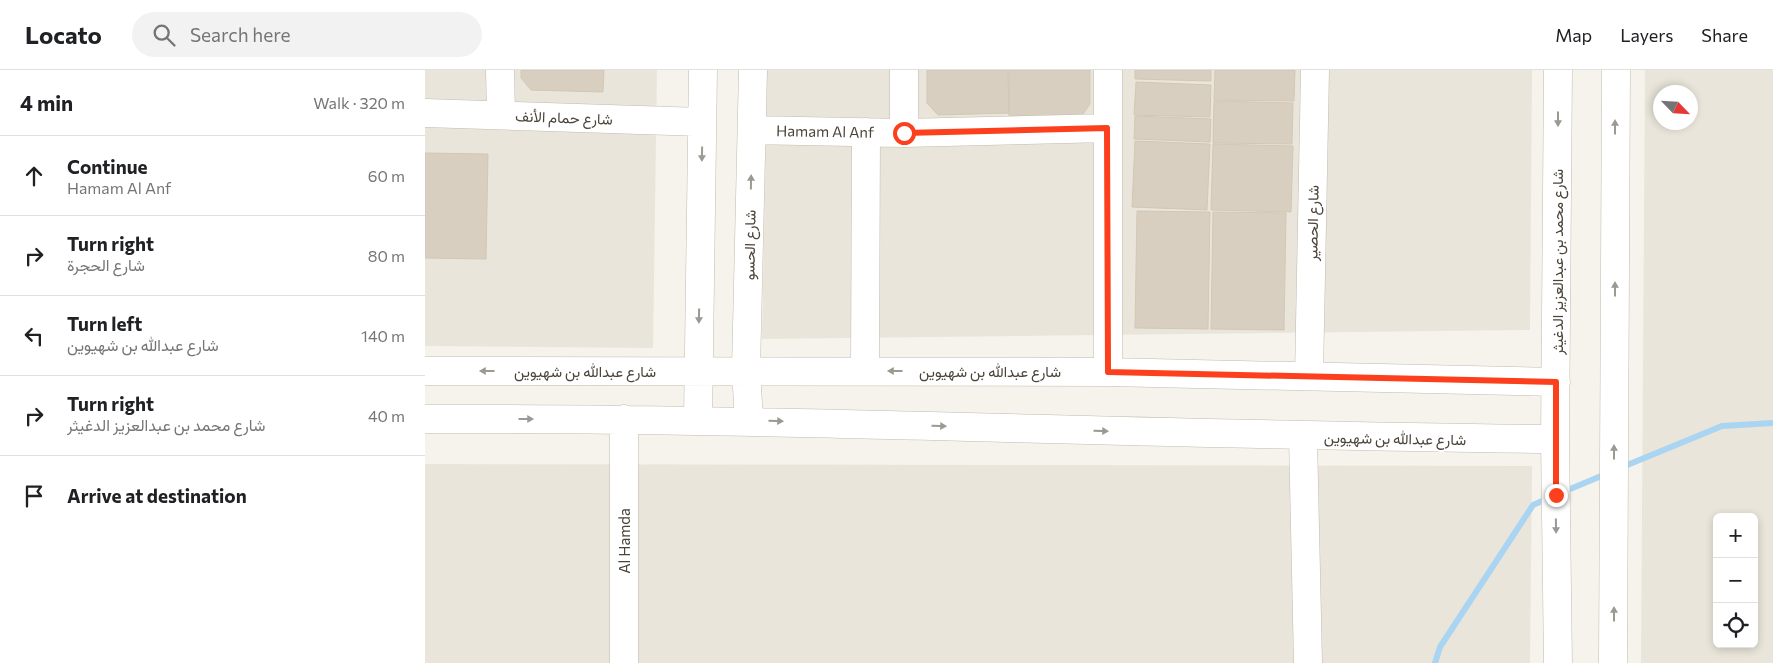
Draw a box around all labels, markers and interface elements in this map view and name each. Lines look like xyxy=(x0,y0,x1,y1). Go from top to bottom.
search box xyxy=(132,12,482,57)
text: Locato xyxy=(25,20,102,49)
icon: search xyxy=(150,21,178,49)
text: Search here xyxy=(190,23,290,46)
text: Map xyxy=(1555,24,1592,46)
text: Layers xyxy=(1620,24,1673,46)
text: Share xyxy=(1701,24,1748,46)
north arrow xyxy=(1653,85,1698,130)
text: 4 min xyxy=(20,90,73,115)
text: Walk · 320 m xyxy=(313,93,405,112)
street label: شارع حمام الأنف xyxy=(515,106,613,131)
one-way arrow xyxy=(1554,111,1562,127)
one-way arrow xyxy=(1611,119,1619,135)
street label: Hamam Al Anf xyxy=(776,121,874,141)
route start xyxy=(893,122,916,145)
one-way arrow xyxy=(698,146,706,162)
text: Continue xyxy=(67,155,147,178)
icon: ahead xyxy=(20,162,48,190)
text: 60 m xyxy=(368,166,405,185)
street label: شارع محمد بن عبدالعزيز الدغيثر xyxy=(1548,169,1569,356)
one-way arrow xyxy=(747,174,755,190)
text: Hamam Al Anf xyxy=(67,178,171,197)
street label: شارع الحصير xyxy=(1302,185,1325,262)
street label: شارع الحسو xyxy=(739,209,762,280)
text: Turn right xyxy=(67,232,154,255)
icon: right xyxy=(20,242,48,270)
text: 80 m xyxy=(368,246,405,265)
text: شارع الحجرة xyxy=(67,255,145,274)
one-way arrow xyxy=(1611,281,1619,297)
one-way arrow xyxy=(695,308,703,324)
text: Turn left xyxy=(67,312,142,335)
icon: left xyxy=(20,322,48,350)
text: 140 m xyxy=(361,326,405,345)
text: شارع عبدالله بن شهيوين xyxy=(67,335,219,354)
street label: شارع عبدالله بن شهيوين xyxy=(514,362,656,383)
street label: شارع عبدالله بن شهيوين xyxy=(919,362,1061,383)
one-way arrow xyxy=(479,367,495,375)
one-way arrow xyxy=(886,367,902,375)
text: Turn right xyxy=(67,392,154,415)
icon: right xyxy=(20,402,48,430)
text: 40 m xyxy=(368,406,405,425)
text: شارع محمد بن عبدالعزيز الدغيثر xyxy=(67,415,265,434)
one-way arrow xyxy=(518,415,534,423)
one-way arrow xyxy=(768,418,784,426)
one-way arrow xyxy=(931,422,947,430)
one-way arrow xyxy=(1093,427,1109,435)
street label: شارع عبدالله بن شهيوين xyxy=(1324,428,1466,451)
one-way arrow xyxy=(1610,444,1618,460)
icon: arrive xyxy=(20,482,48,510)
text: Arrive at destination xyxy=(67,484,247,507)
route end xyxy=(1545,484,1568,507)
street label: Al Hamda xyxy=(615,508,633,574)
map controls xyxy=(1713,513,1758,648)
button: + xyxy=(1713,513,1758,558)
one-way arrow xyxy=(1553,518,1561,534)
button: − xyxy=(1713,558,1758,603)
button: locate xyxy=(1713,603,1758,648)
one-way arrow xyxy=(1610,606,1618,622)

